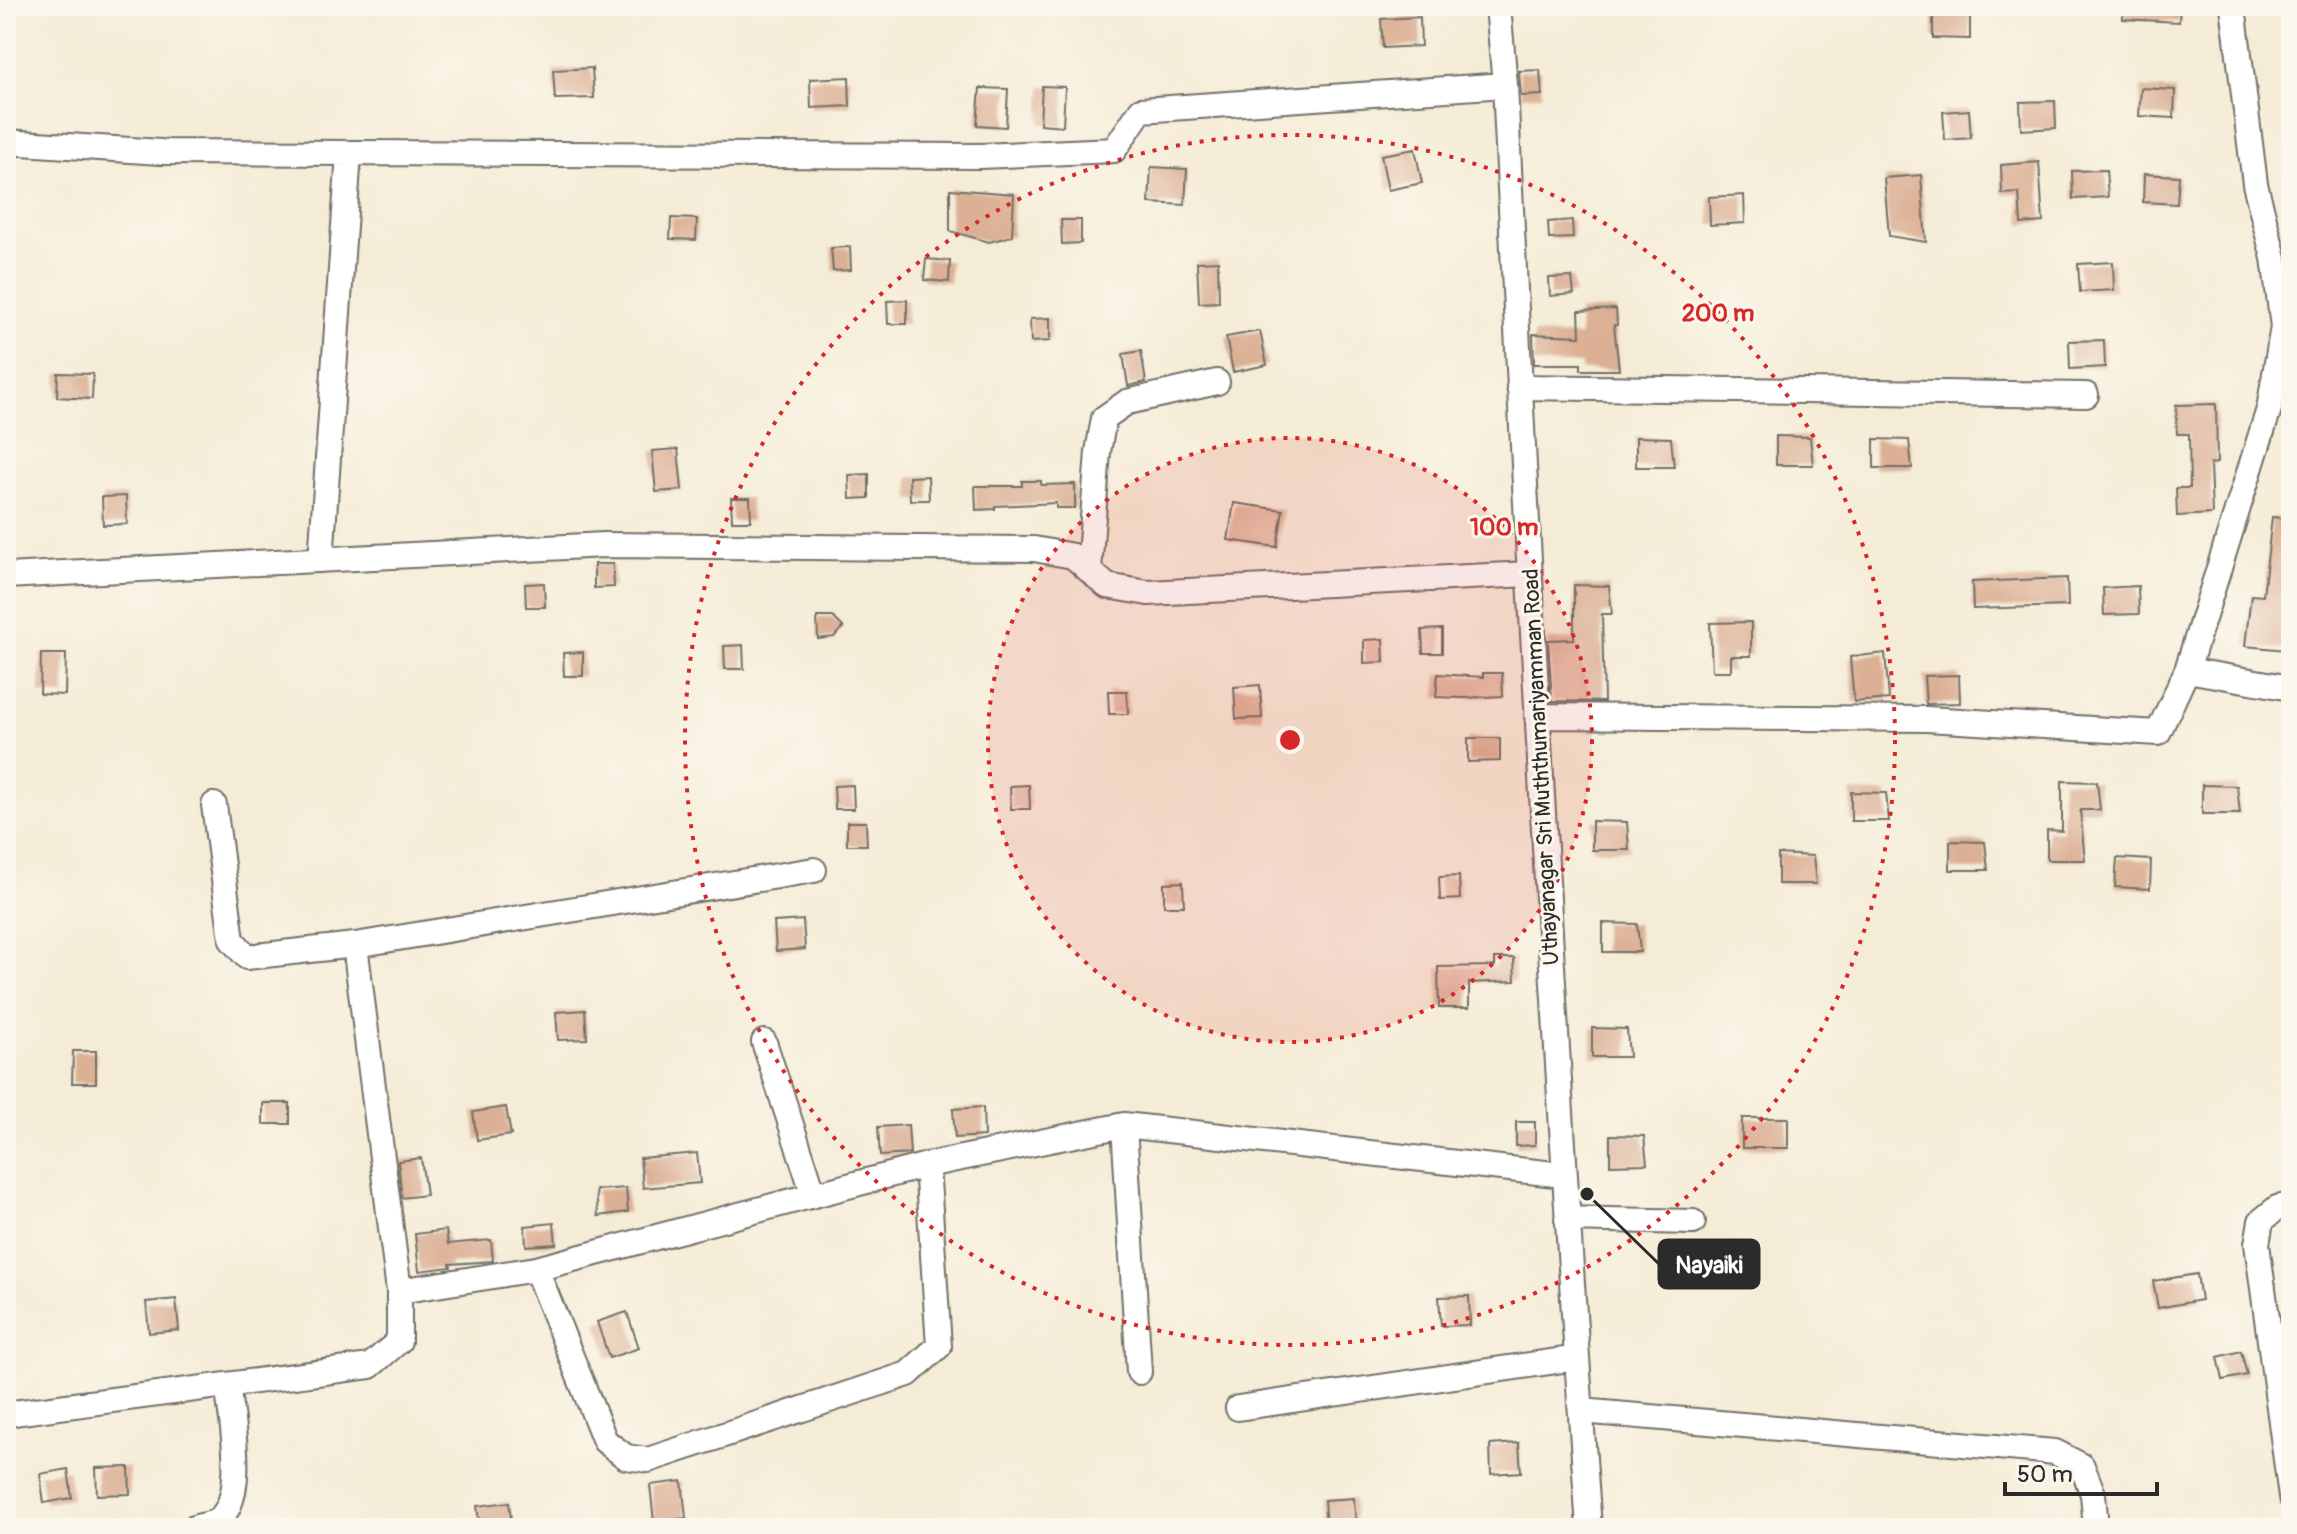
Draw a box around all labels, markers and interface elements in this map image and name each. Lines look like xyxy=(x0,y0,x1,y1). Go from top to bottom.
text: 200 m xyxy=(1682,299,1754,328)
text: 100 m xyxy=(1470,513,1538,542)
street label: Uthayanagar Sri Muththumariyamman Road xyxy=(1517,568,1565,966)
centre of rings xyxy=(1276,726,1304,754)
callout: Nayaiki xyxy=(1659,1240,1759,1288)
text: Nayaiki xyxy=(1675,1251,1743,1280)
scale bar xyxy=(2005,1446,2157,1496)
text: 50 m xyxy=(2017,1460,2073,1489)

